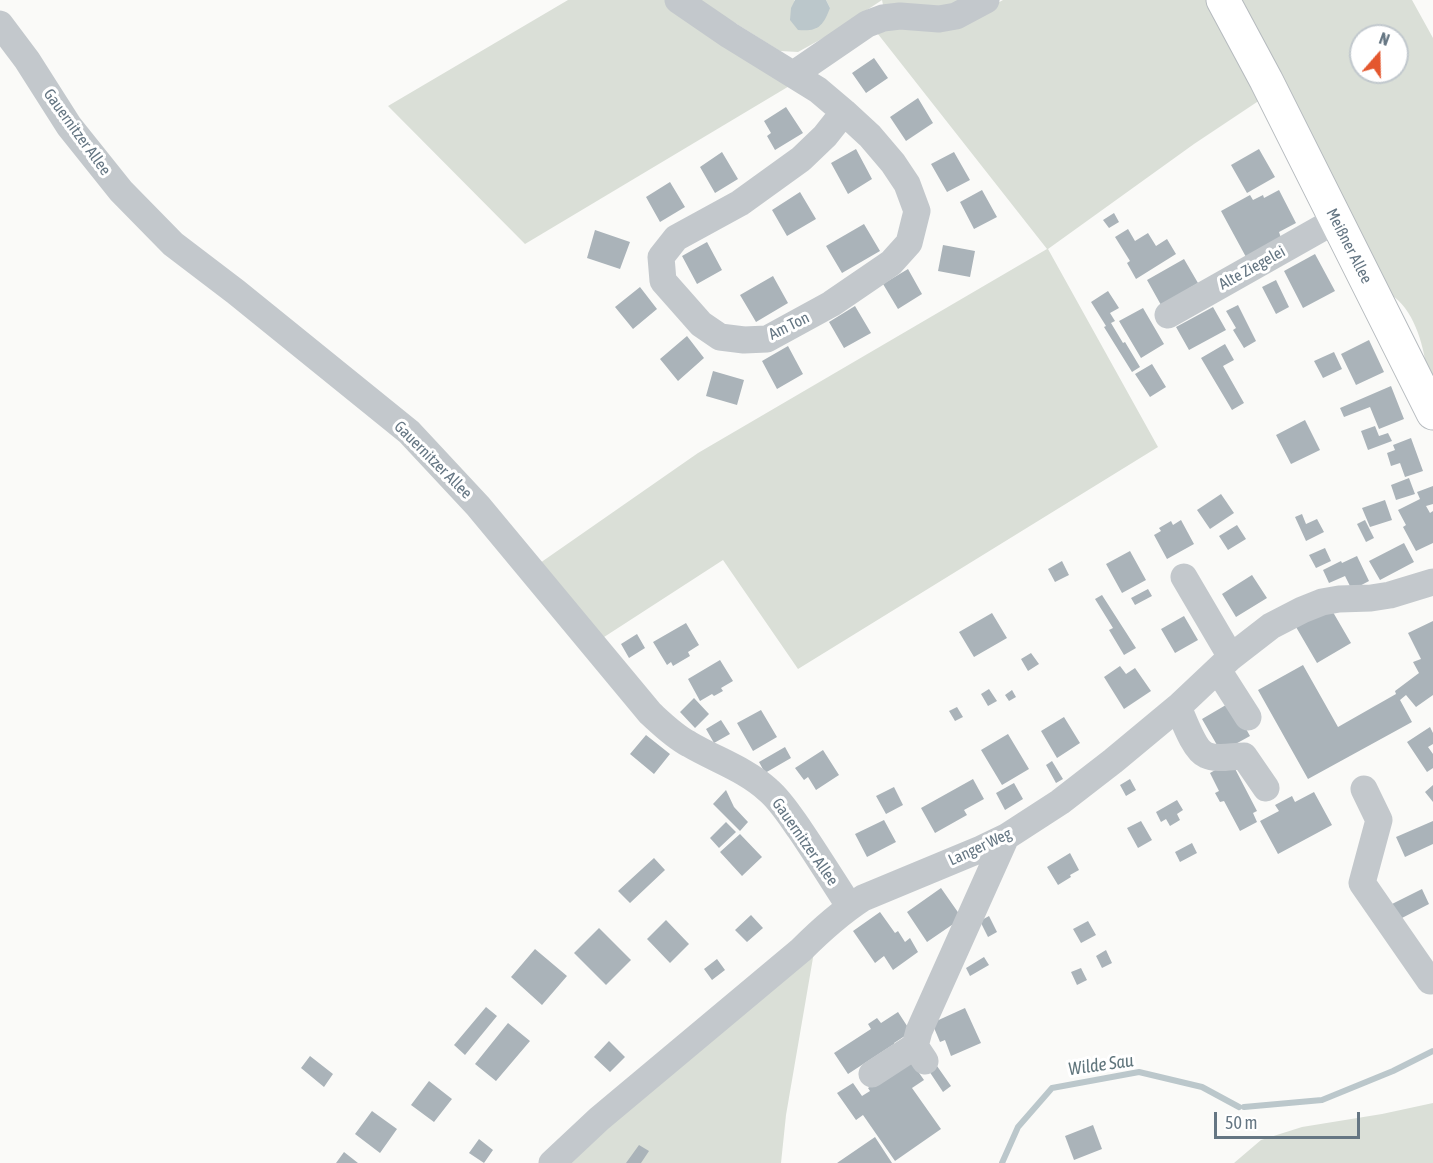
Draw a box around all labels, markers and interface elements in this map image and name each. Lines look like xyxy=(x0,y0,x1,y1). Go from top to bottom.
north arrow xyxy=(1349,24,1409,84)
text: N xyxy=(1377,29,1392,49)
street label: Gauernitzer Allee xyxy=(39,85,115,179)
street label: Meißner Allee xyxy=(1322,205,1376,287)
street label: Alte Ziegelei xyxy=(1215,242,1289,294)
street label: Am Ton xyxy=(766,308,812,344)
street label: Gauernitzer Allee xyxy=(390,417,476,503)
street label: Gauernitzer Allee xyxy=(768,795,842,889)
street label: Langer Weg xyxy=(945,824,1015,870)
water label: Wilde Sau xyxy=(1067,1050,1135,1080)
scale bar xyxy=(1217,1100,1362,1138)
text: 50 m xyxy=(1225,1112,1257,1133)

